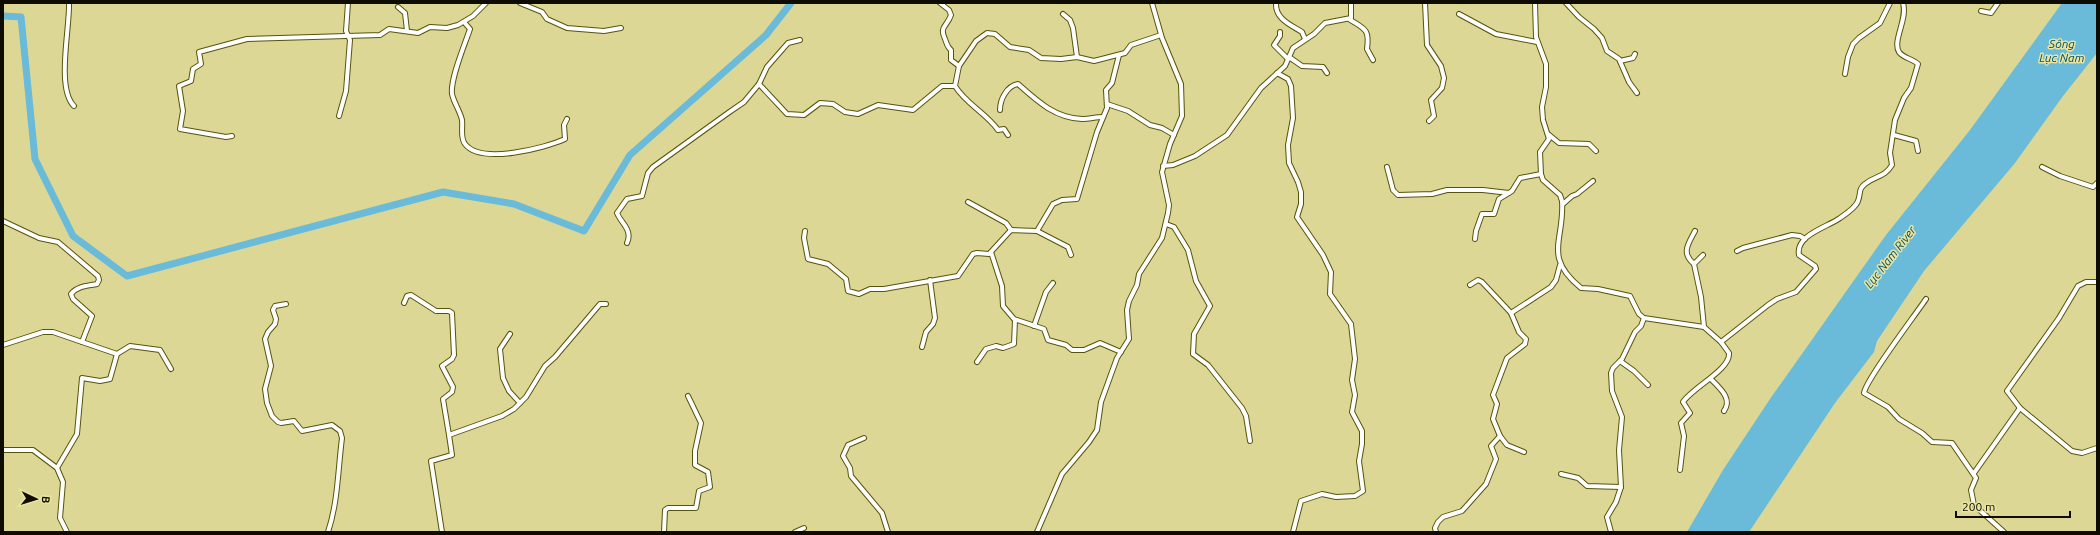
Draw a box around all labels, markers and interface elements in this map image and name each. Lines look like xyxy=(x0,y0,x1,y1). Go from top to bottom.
water label: Sông Lục Nam xyxy=(2039,37,2085,65)
water label: Lục Nam River xyxy=(1862,223,1919,291)
north arrow xyxy=(16,479,56,519)
scale bar xyxy=(1956,493,2070,519)
text: B xyxy=(40,496,52,504)
text: 200 m xyxy=(1962,500,1995,513)

